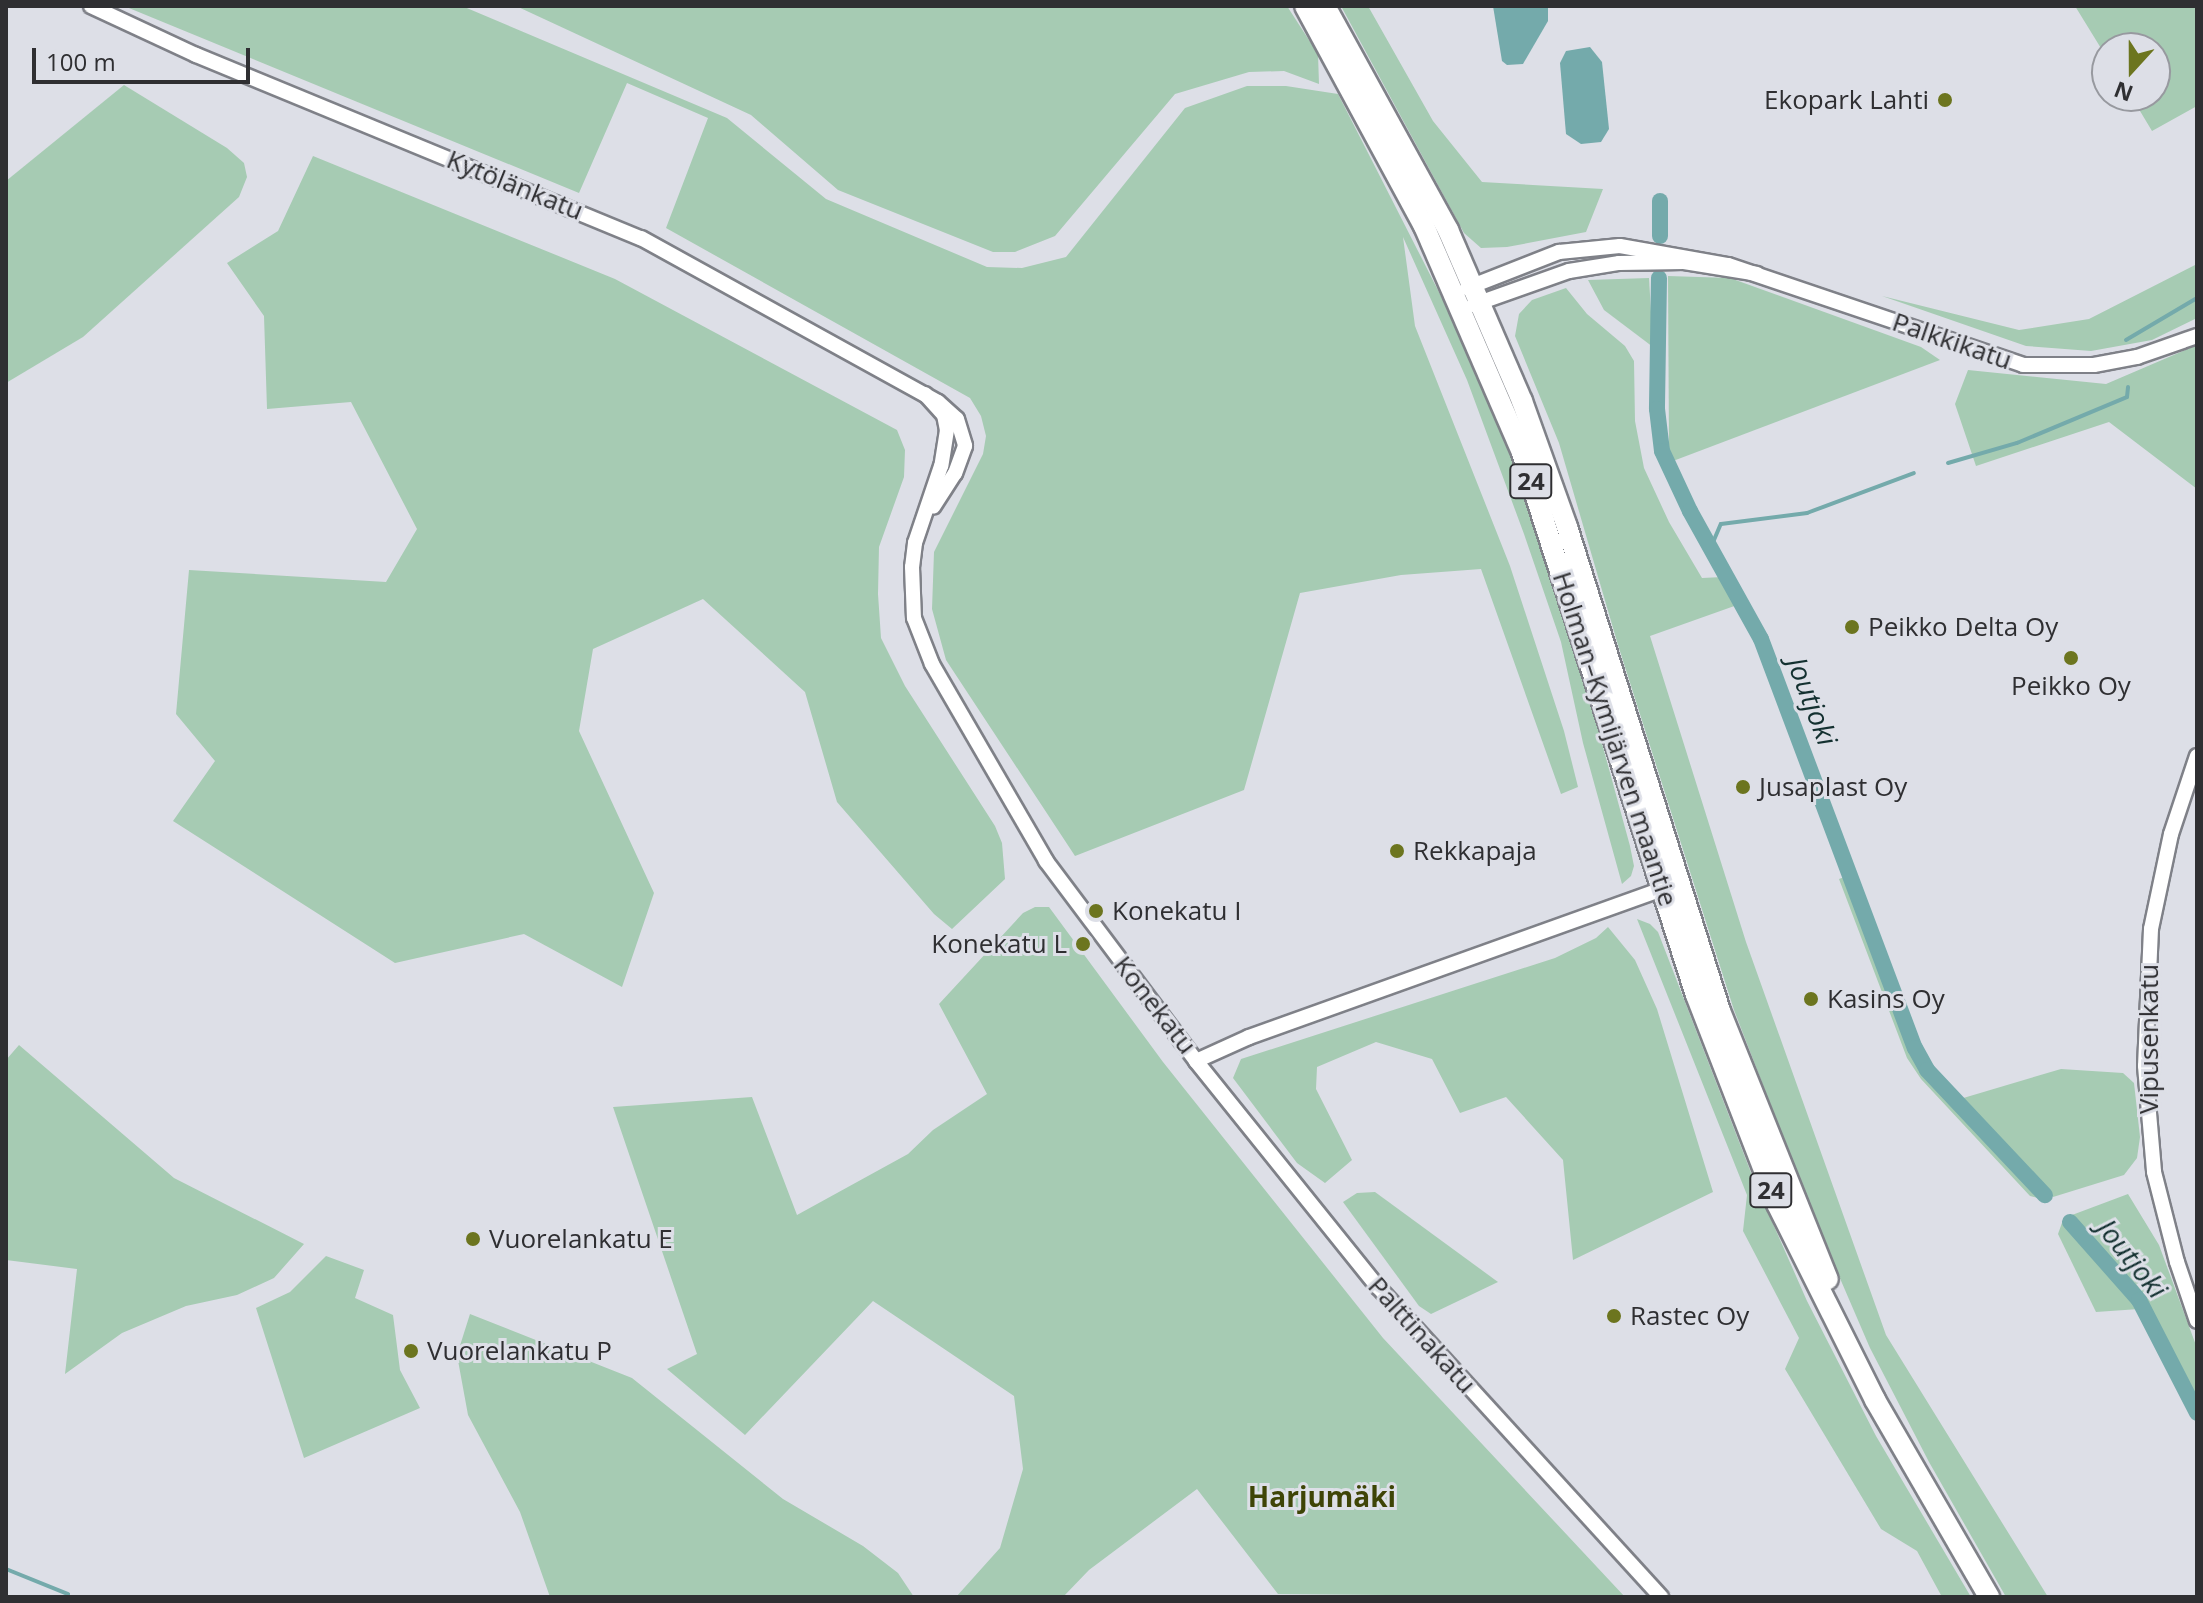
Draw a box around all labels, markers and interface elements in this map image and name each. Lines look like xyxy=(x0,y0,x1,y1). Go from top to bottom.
scale bar xyxy=(36,32,254,82)
north arrow xyxy=(2091,32,2171,112)
text: 100 m xyxy=(46,45,116,78)
text: N xyxy=(2109,75,2137,110)
place label: Ekopark Lahti xyxy=(1764,84,1929,116)
marker: Ekopark Lahti xyxy=(1936,91,1954,109)
street label: Kytölänkatu xyxy=(442,144,588,226)
street label: Palkkikatu xyxy=(1888,306,2016,376)
road number: 24 xyxy=(1509,461,1553,501)
street label: Holman–Kymijärven maantie xyxy=(1546,568,1684,910)
place label: Peikko Delta Oy xyxy=(1868,611,2058,643)
marker: Peikko Delta Oy xyxy=(1843,618,1861,636)
marker: Peikko Oy xyxy=(2062,649,2080,667)
water label: Joutjoki xyxy=(1781,652,1845,750)
place label: Peikko Oy xyxy=(2011,670,2131,702)
place label: Jusaplast Oy xyxy=(1759,771,1907,803)
marker: Jusaplast Oy xyxy=(1734,778,1752,796)
place label: Rekkapaja xyxy=(1413,835,1537,867)
marker: Rekkapaja xyxy=(1388,842,1406,860)
place label: Konekatu I xyxy=(1112,895,1241,927)
marker: Konekatu I xyxy=(1087,902,1105,920)
place label: Konekatu L xyxy=(931,928,1067,960)
marker: Konekatu L xyxy=(1074,935,1092,953)
street label: Konekatu xyxy=(1107,950,1203,1060)
street label: Vipusenkatu xyxy=(2133,964,2165,1114)
place label: Kasins Oy xyxy=(1827,983,1945,1015)
marker: Kasins Oy xyxy=(1802,990,1820,1008)
road number: 24 xyxy=(1749,1170,1793,1210)
water label: Joutjoki xyxy=(2091,1212,2175,1304)
place label: Vuorelankatu E xyxy=(489,1223,673,1255)
marker: Vuorelankatu E xyxy=(464,1230,482,1248)
street label: Palttinakatu xyxy=(1362,1271,1482,1399)
place label: Rastec Oy xyxy=(1630,1300,1749,1332)
marker: Rastec Oy xyxy=(1605,1307,1623,1325)
place label: Vuorelankatu P xyxy=(427,1335,612,1367)
marker: Vuorelankatu P xyxy=(402,1342,420,1360)
district label: Harjumäki xyxy=(1248,1479,1396,1513)

